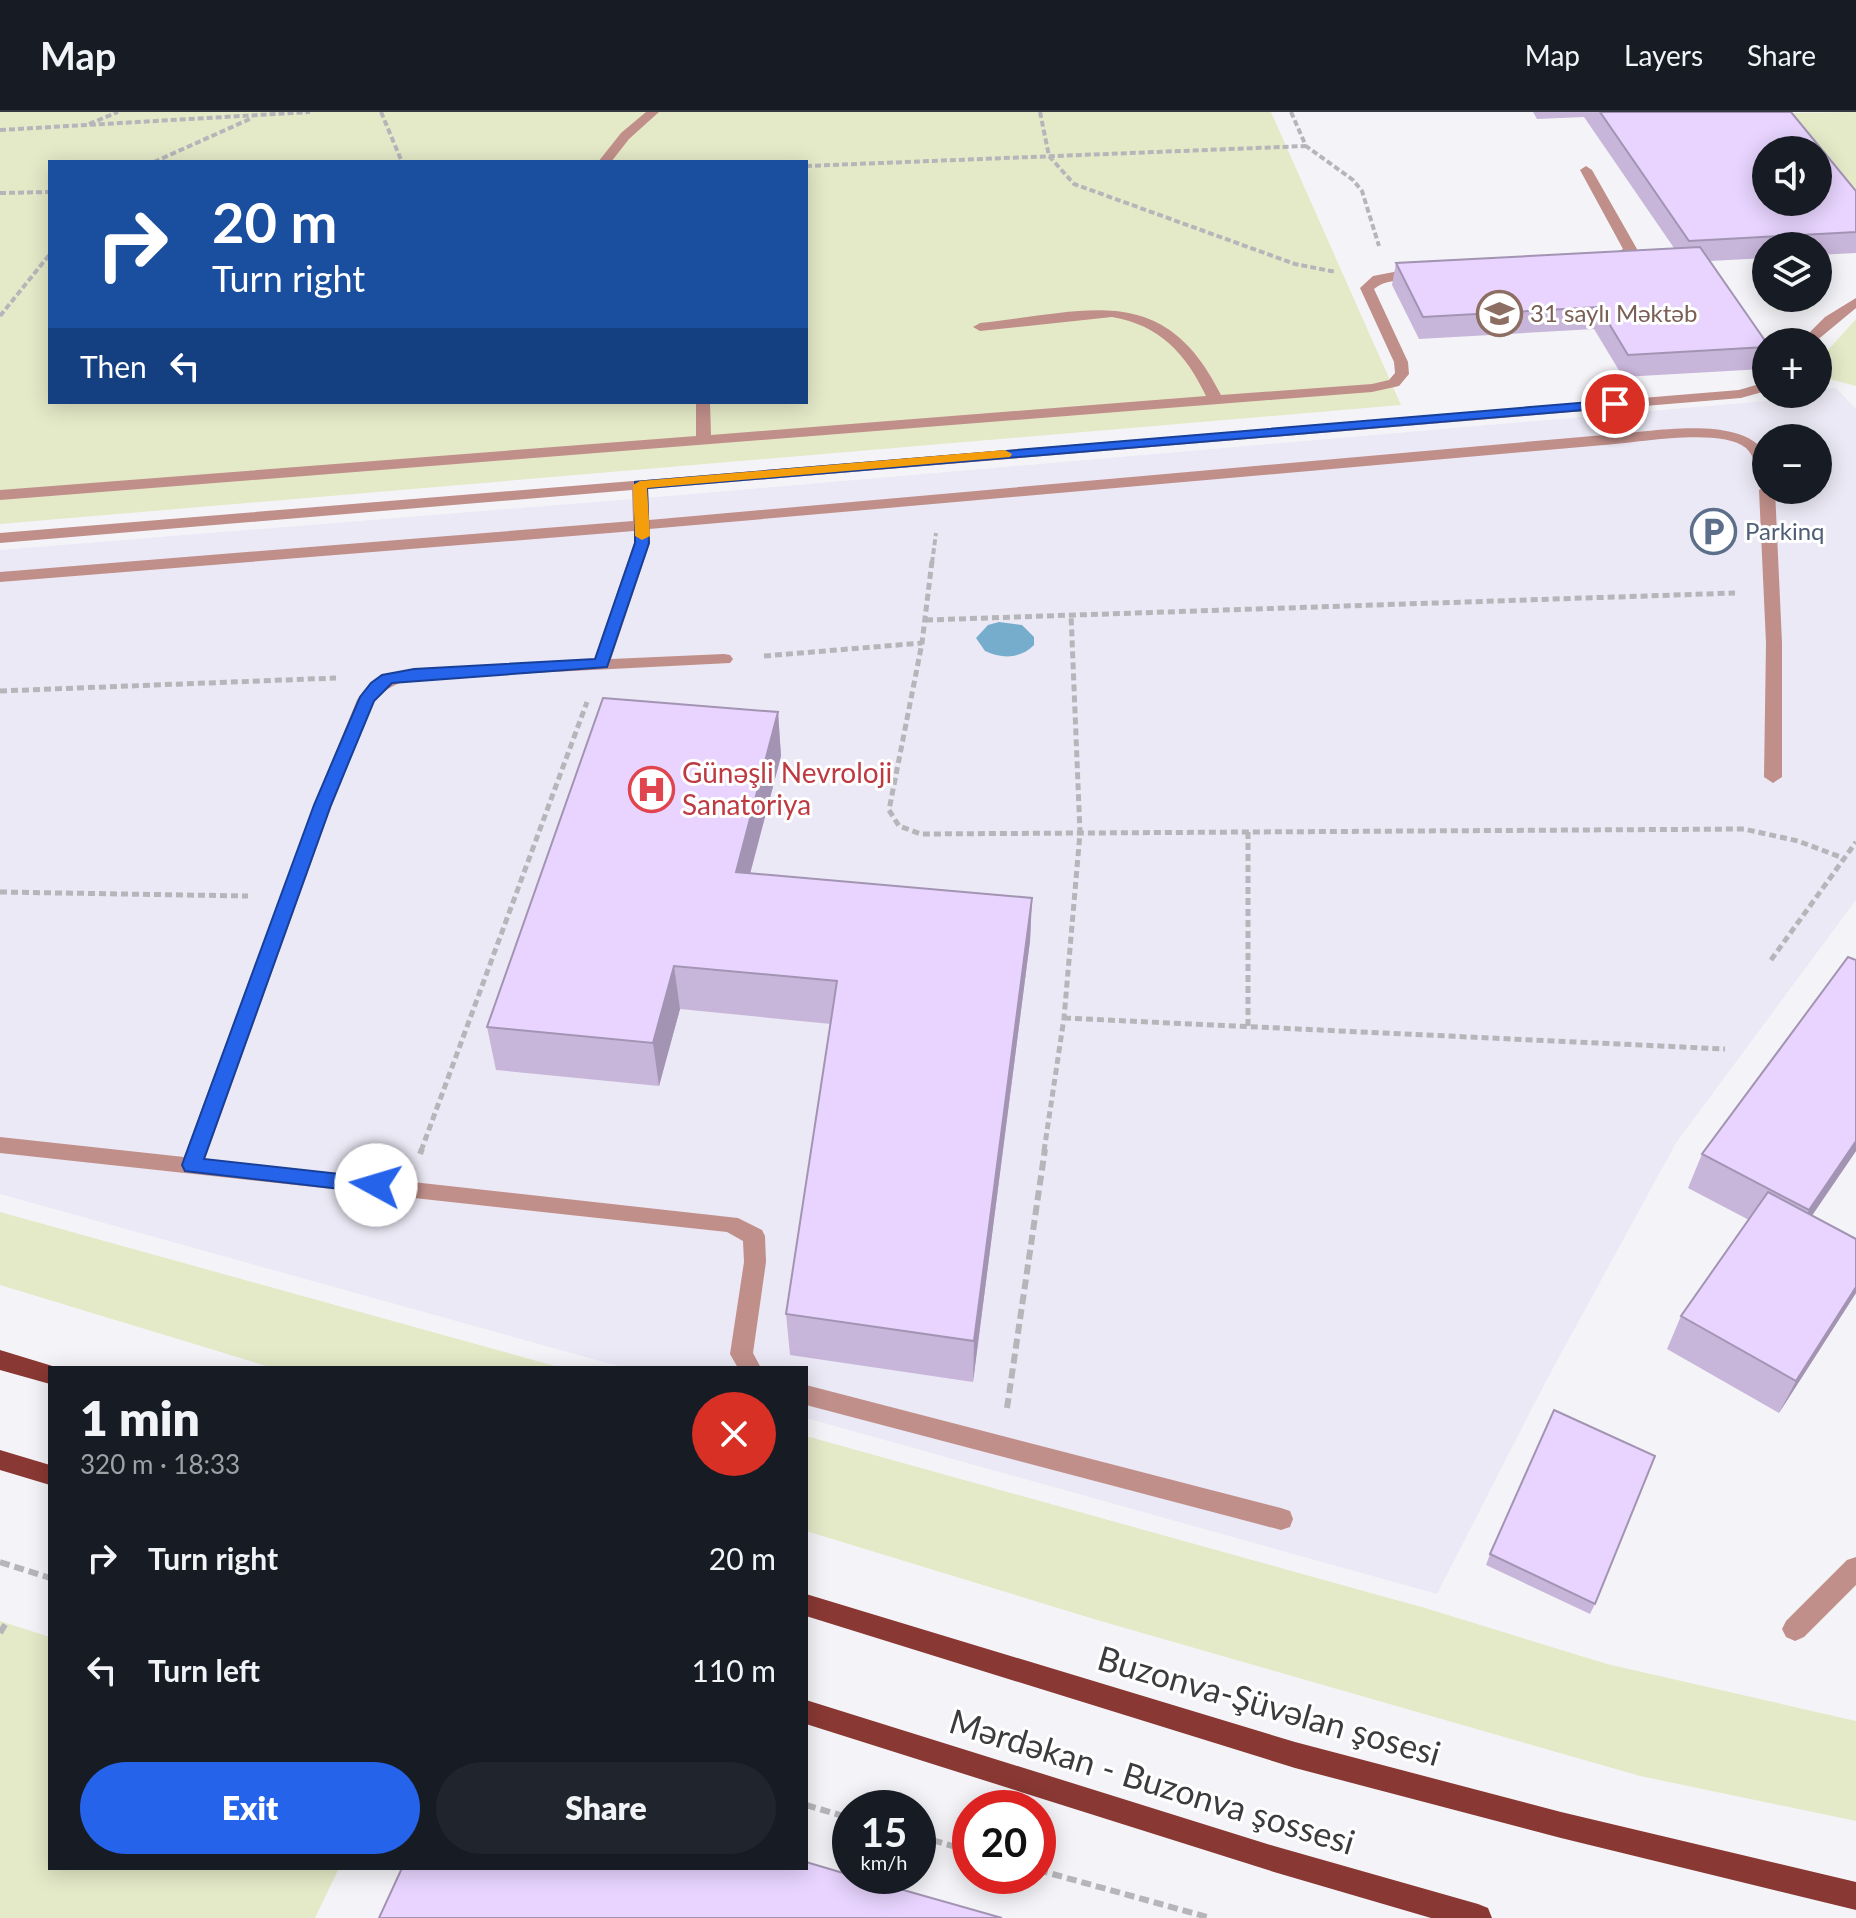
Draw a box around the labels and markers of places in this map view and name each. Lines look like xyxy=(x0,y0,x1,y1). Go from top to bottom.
school or university icon: 31 saylı Məktəb xyxy=(1475,290,1523,338)
place label: 31 saylı Məktəb xyxy=(1530,298,1698,327)
pin xyxy=(1581,370,1649,438)
parking icon: Parkinq xyxy=(1690,508,1738,556)
place label: Parkinq xyxy=(1745,516,1824,545)
place label: Günəşli Nevroloji Sanatoriya xyxy=(682,755,892,821)
hospital icon: Günəşli Nevroloji Sanatoriya xyxy=(627,765,675,813)

